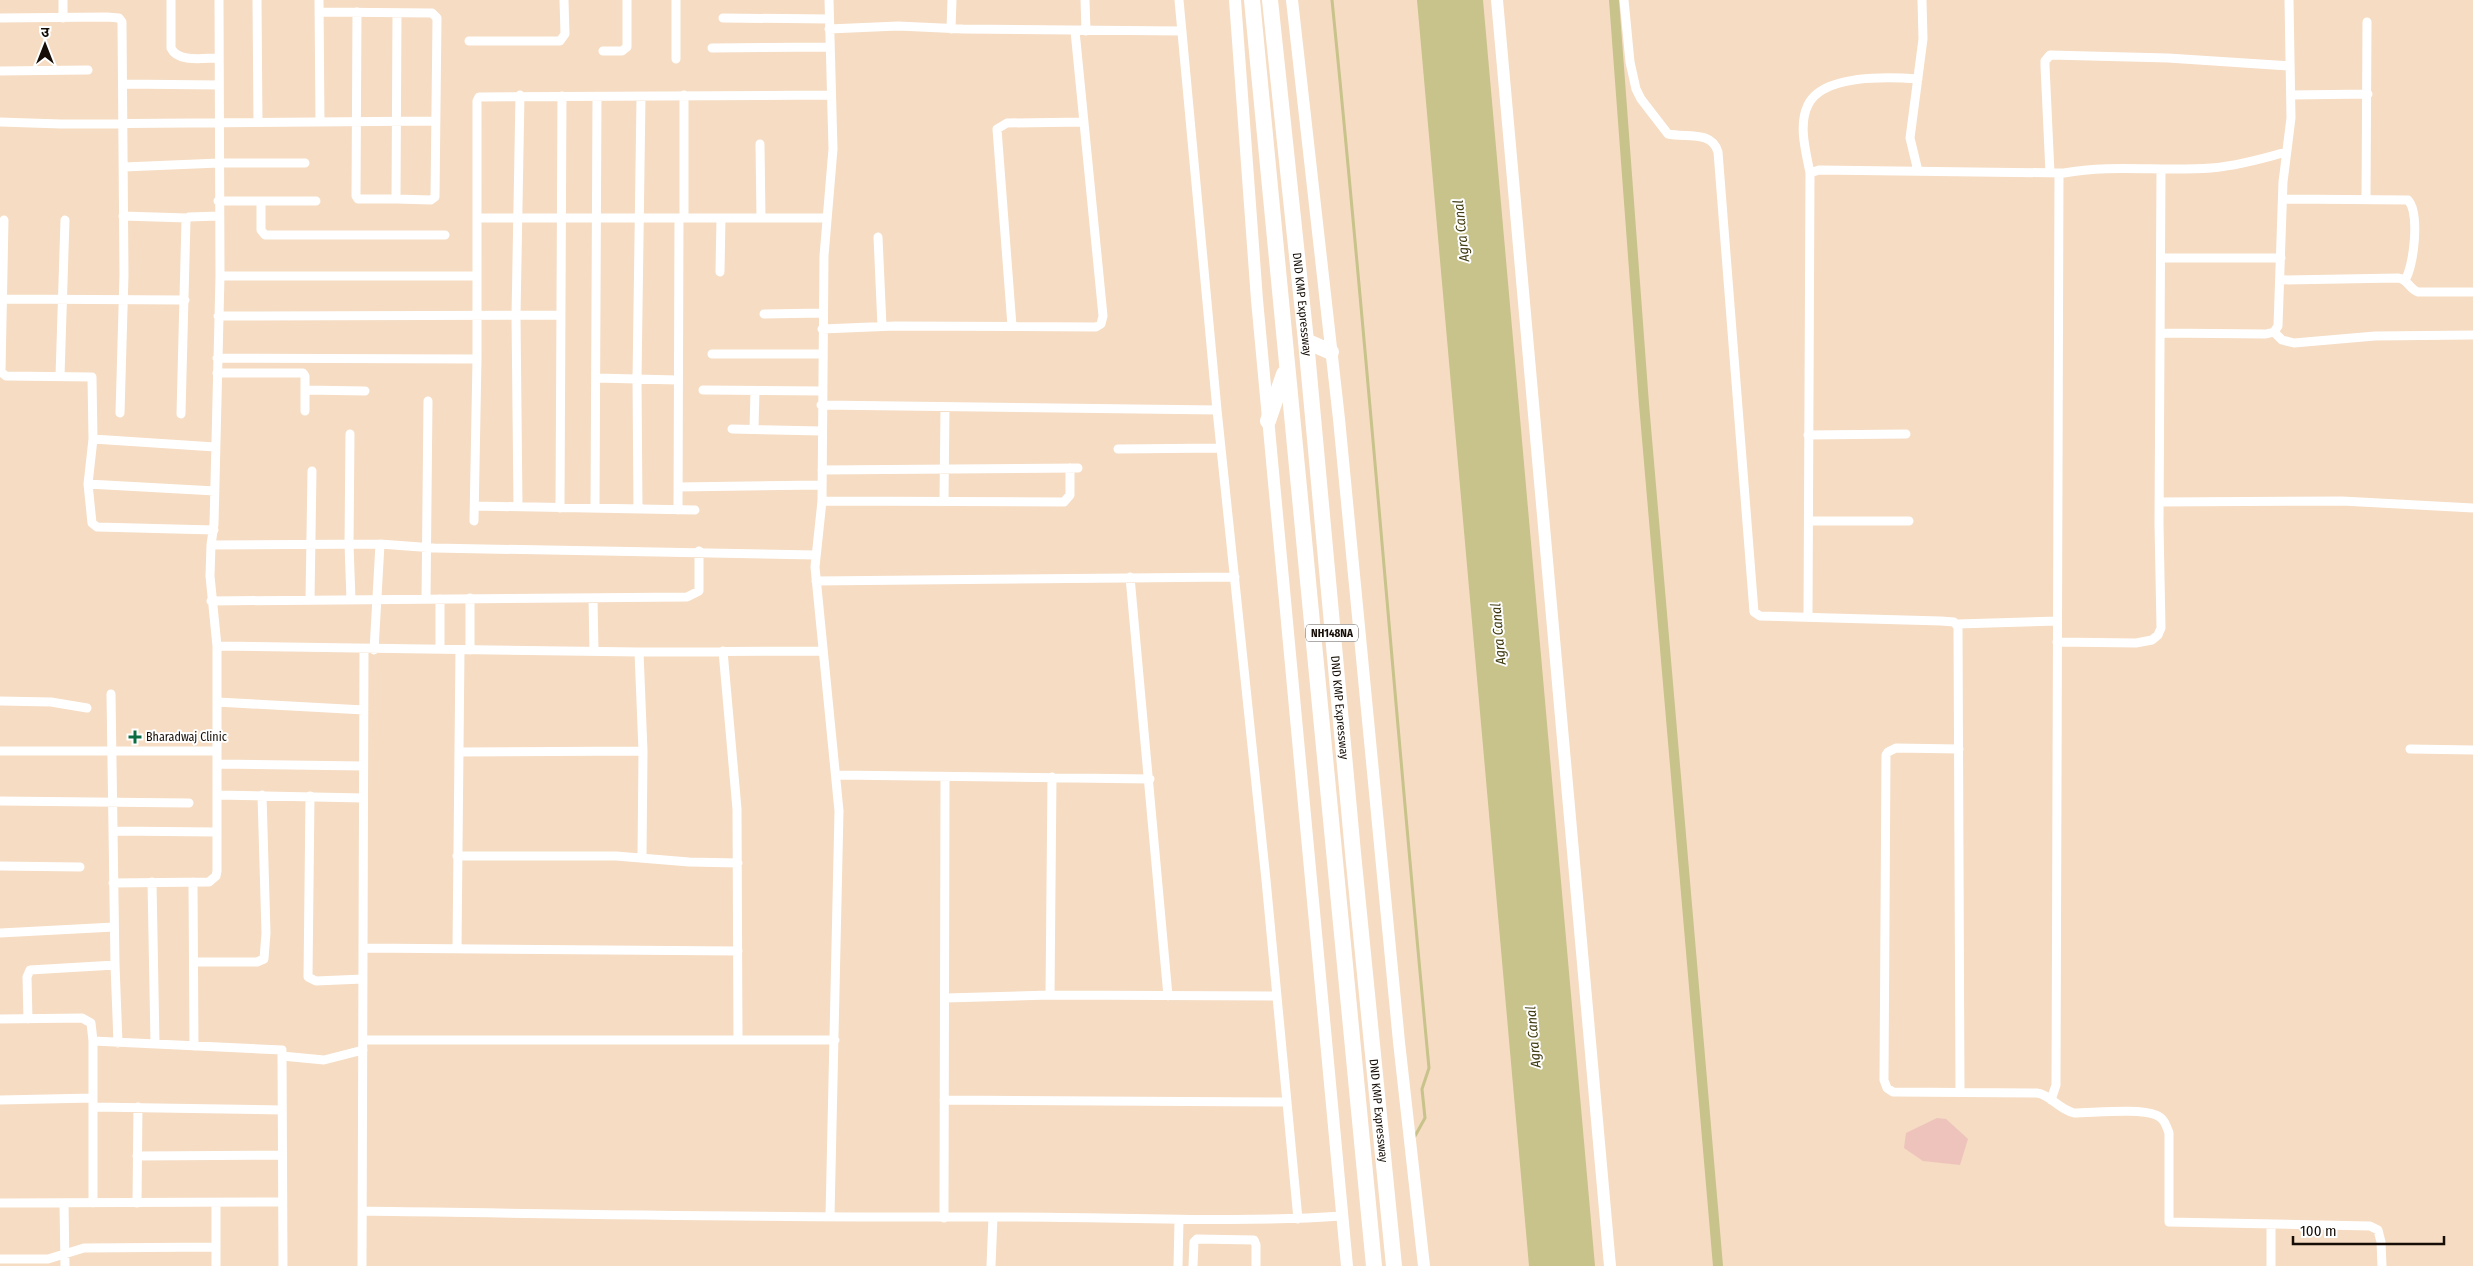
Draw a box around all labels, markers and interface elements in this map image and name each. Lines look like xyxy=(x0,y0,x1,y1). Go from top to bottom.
north arrow xyxy=(20,20,70,70)
text: उ xyxy=(41,24,50,41)
water label: Agra Canal xyxy=(1450,199,1473,264)
street label: DND KMP Expressway xyxy=(1290,252,1314,357)
water label: Agra Canal xyxy=(1487,602,1510,667)
road number: NH148NA xyxy=(1306,624,1358,641)
street label: DND KMP Expressway xyxy=(1328,655,1351,761)
marker: Bharadwaj Clinic xyxy=(128,730,142,744)
place label: Bharadwaj Clinic xyxy=(146,730,227,744)
water label: Agra Canal xyxy=(1522,1005,1545,1070)
street label: DND KMP Expressway xyxy=(1366,1058,1391,1164)
scale bar xyxy=(2293,1214,2444,1246)
text: 100 m xyxy=(2300,1222,2337,1240)

